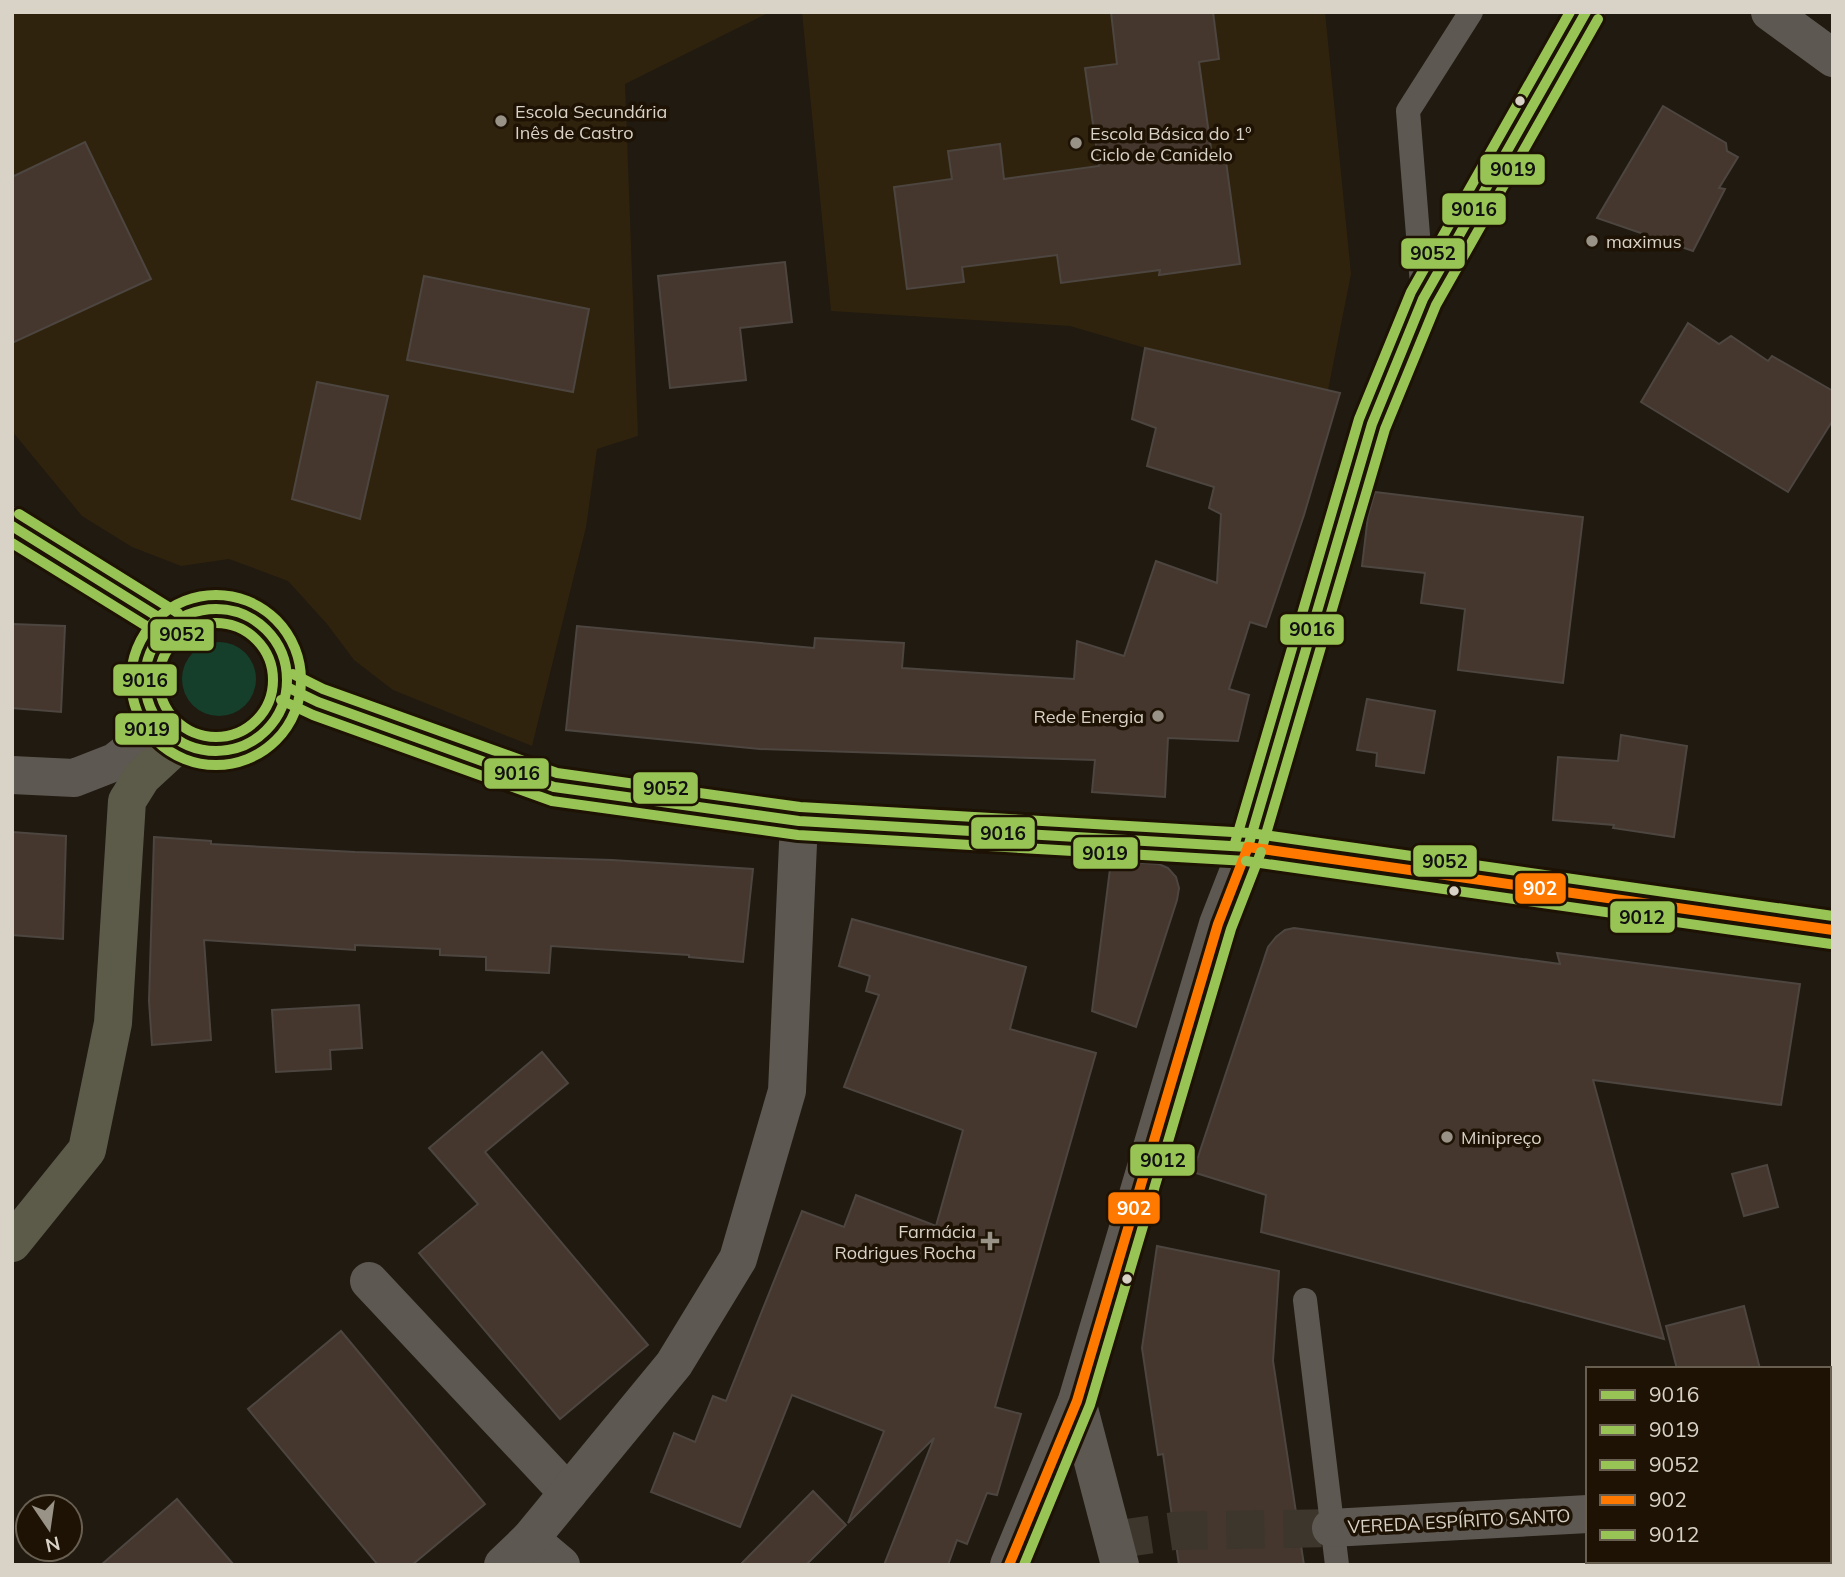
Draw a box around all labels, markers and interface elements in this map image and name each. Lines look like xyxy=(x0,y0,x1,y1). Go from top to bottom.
unlabelled marker xyxy=(1513,94,1527,108)
place label: Escola Secundária Inês de Castro xyxy=(515,100,667,144)
marker: Escola Secundária Inês de Castro xyxy=(493,113,509,129)
place label: Escola Básica do 1º Ciclo de Canidelo xyxy=(1090,122,1251,166)
marker: Escola Básica do 1º Ciclo de Canidelo xyxy=(1068,135,1084,151)
line badge: 9019 xyxy=(1479,153,1546,186)
text: 9019 xyxy=(1490,157,1536,181)
line badge: 9016 xyxy=(1441,192,1507,226)
text: 9016 xyxy=(1451,197,1497,221)
place label: maximus xyxy=(1606,230,1682,253)
marker: maximus xyxy=(1584,233,1600,249)
line badge: 9052 xyxy=(1400,237,1466,270)
text: 9052 xyxy=(1410,241,1456,265)
line badge: 9016 xyxy=(1279,613,1345,646)
text: 9016 xyxy=(1289,617,1335,641)
line badge: 9052 xyxy=(149,618,215,652)
text: 9052 xyxy=(159,622,205,646)
line badge: 9016 xyxy=(112,663,178,697)
text: 9016 xyxy=(122,668,168,692)
place label: Rede Energia xyxy=(1033,705,1144,728)
marker: Rede Energia xyxy=(1150,708,1166,724)
line badge: 9019 xyxy=(114,712,180,746)
text: 9019 xyxy=(124,717,170,741)
line badge: 9016 xyxy=(483,757,550,790)
text: 9016 xyxy=(494,761,540,785)
line badge: 9052 xyxy=(632,771,699,805)
text: 9052 xyxy=(643,776,689,800)
line badge: 9016 xyxy=(970,816,1036,850)
text: 9016 xyxy=(980,821,1026,845)
line badge: 9019 xyxy=(1072,836,1139,870)
text: 9019 xyxy=(1082,841,1128,865)
line badge: 9052 xyxy=(1412,844,1478,878)
text: 9052 xyxy=(1422,849,1468,873)
line badge: 902 xyxy=(1514,872,1567,905)
text: 902 xyxy=(1523,876,1557,900)
unlabelled marker xyxy=(1447,884,1461,898)
line badge: 9012 xyxy=(1609,900,1676,934)
text: 9012 xyxy=(1619,905,1665,929)
place label: Minipreço xyxy=(1461,1126,1542,1149)
marker: Minipreço xyxy=(1439,1129,1455,1145)
line badge: 9012 xyxy=(1129,1143,1196,1177)
text: 9012 xyxy=(1140,1148,1186,1172)
line badge: 902 xyxy=(1107,1191,1161,1225)
text: 902 xyxy=(1117,1196,1151,1220)
place label: Farmácia Rodrigues Rocha xyxy=(834,1220,976,1264)
marker: Farmácia Rodrigues Rocha xyxy=(982,1233,998,1249)
unlabelled marker xyxy=(1120,1272,1134,1286)
legend xyxy=(1586,1367,1831,1563)
text: 9016 xyxy=(1649,1381,1699,1407)
text: 9019 xyxy=(1649,1416,1699,1442)
text: 9052 xyxy=(1649,1451,1699,1477)
text: 902 xyxy=(1649,1486,1687,1512)
north arrow xyxy=(14,1493,84,1563)
street label: VEREDA ESPÍRITO SANTO xyxy=(1347,1504,1571,1538)
text: 9012 xyxy=(1649,1521,1699,1547)
text: N xyxy=(43,1531,63,1558)

